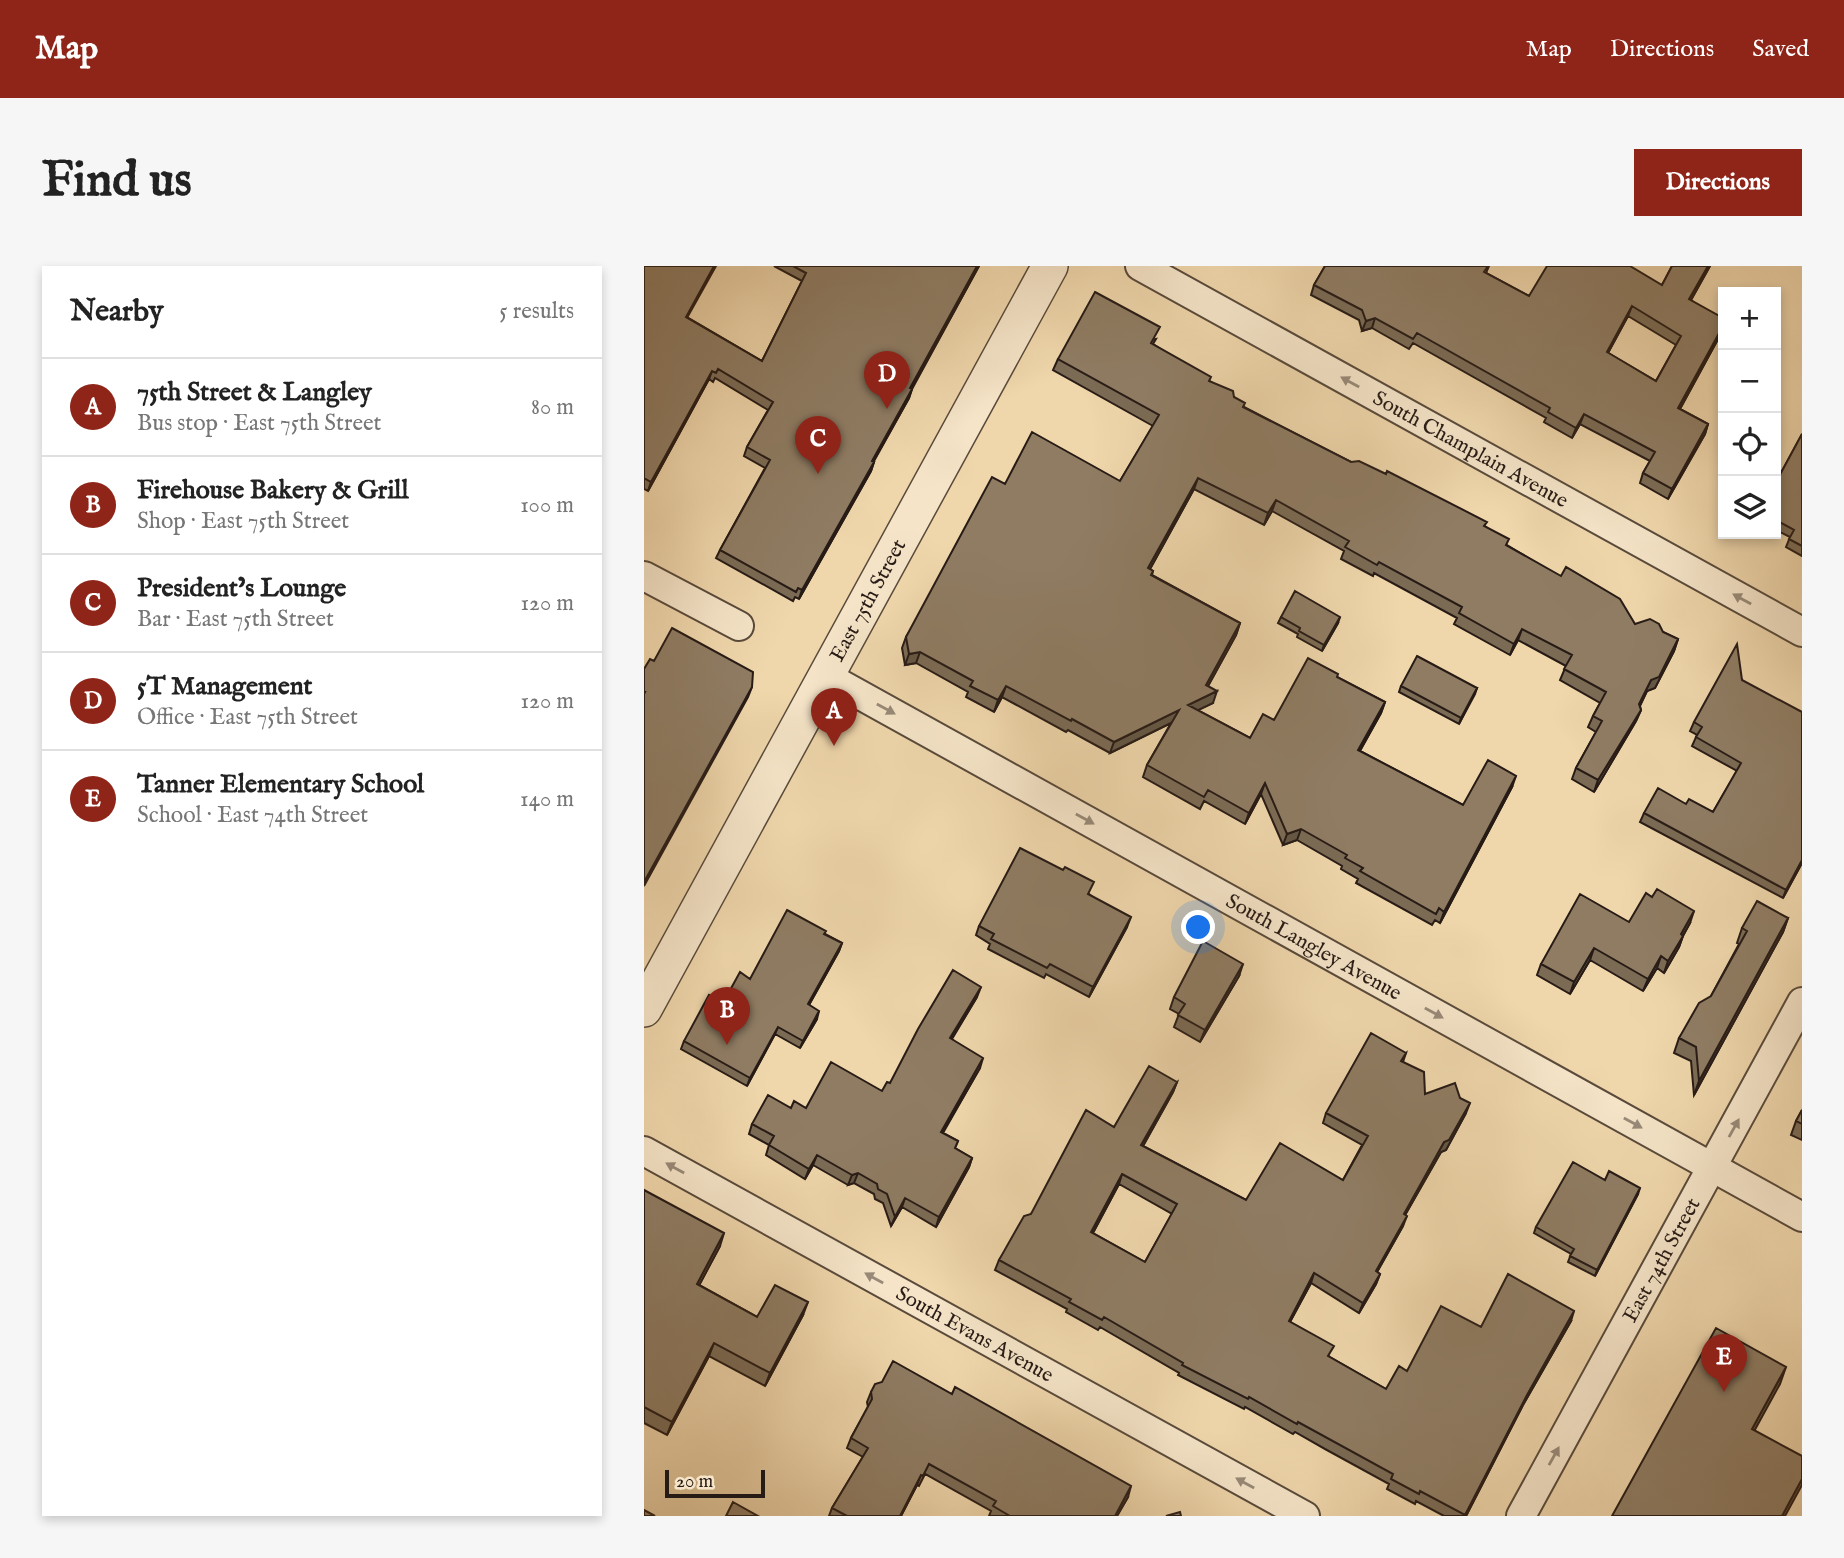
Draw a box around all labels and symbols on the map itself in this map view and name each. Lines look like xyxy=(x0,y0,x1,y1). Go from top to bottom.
pin: D xyxy=(864,351,910,409)
one-way arrow xyxy=(1340,377,1360,388)
street label: South Champlain Avenue xyxy=(1368,385,1573,515)
pin: C xyxy=(795,416,841,474)
street label: East 75th Street xyxy=(824,535,913,667)
one-way arrow xyxy=(1733,593,1752,605)
pin: A xyxy=(811,688,857,746)
one-way arrow xyxy=(876,703,896,715)
one-way arrow xyxy=(1075,813,1094,825)
street label: South Langley Avenue xyxy=(1221,888,1406,1008)
your location xyxy=(1181,910,1215,944)
pin: B xyxy=(704,987,750,1045)
one-way arrow xyxy=(1424,1007,1443,1019)
one-way arrow xyxy=(1623,1117,1642,1129)
one-way arrow xyxy=(1728,1118,1740,1137)
one-way arrow xyxy=(666,1162,685,1174)
street label: East 74th Street xyxy=(1617,1193,1707,1328)
one-way arrow xyxy=(865,1272,884,1284)
street label: South Evans Avenue xyxy=(891,1281,1058,1390)
pin: E xyxy=(1701,1334,1747,1392)
one-way arrow xyxy=(1548,1446,1560,1466)
scale bar xyxy=(665,1467,765,1499)
one-way arrow xyxy=(1235,1477,1255,1489)

